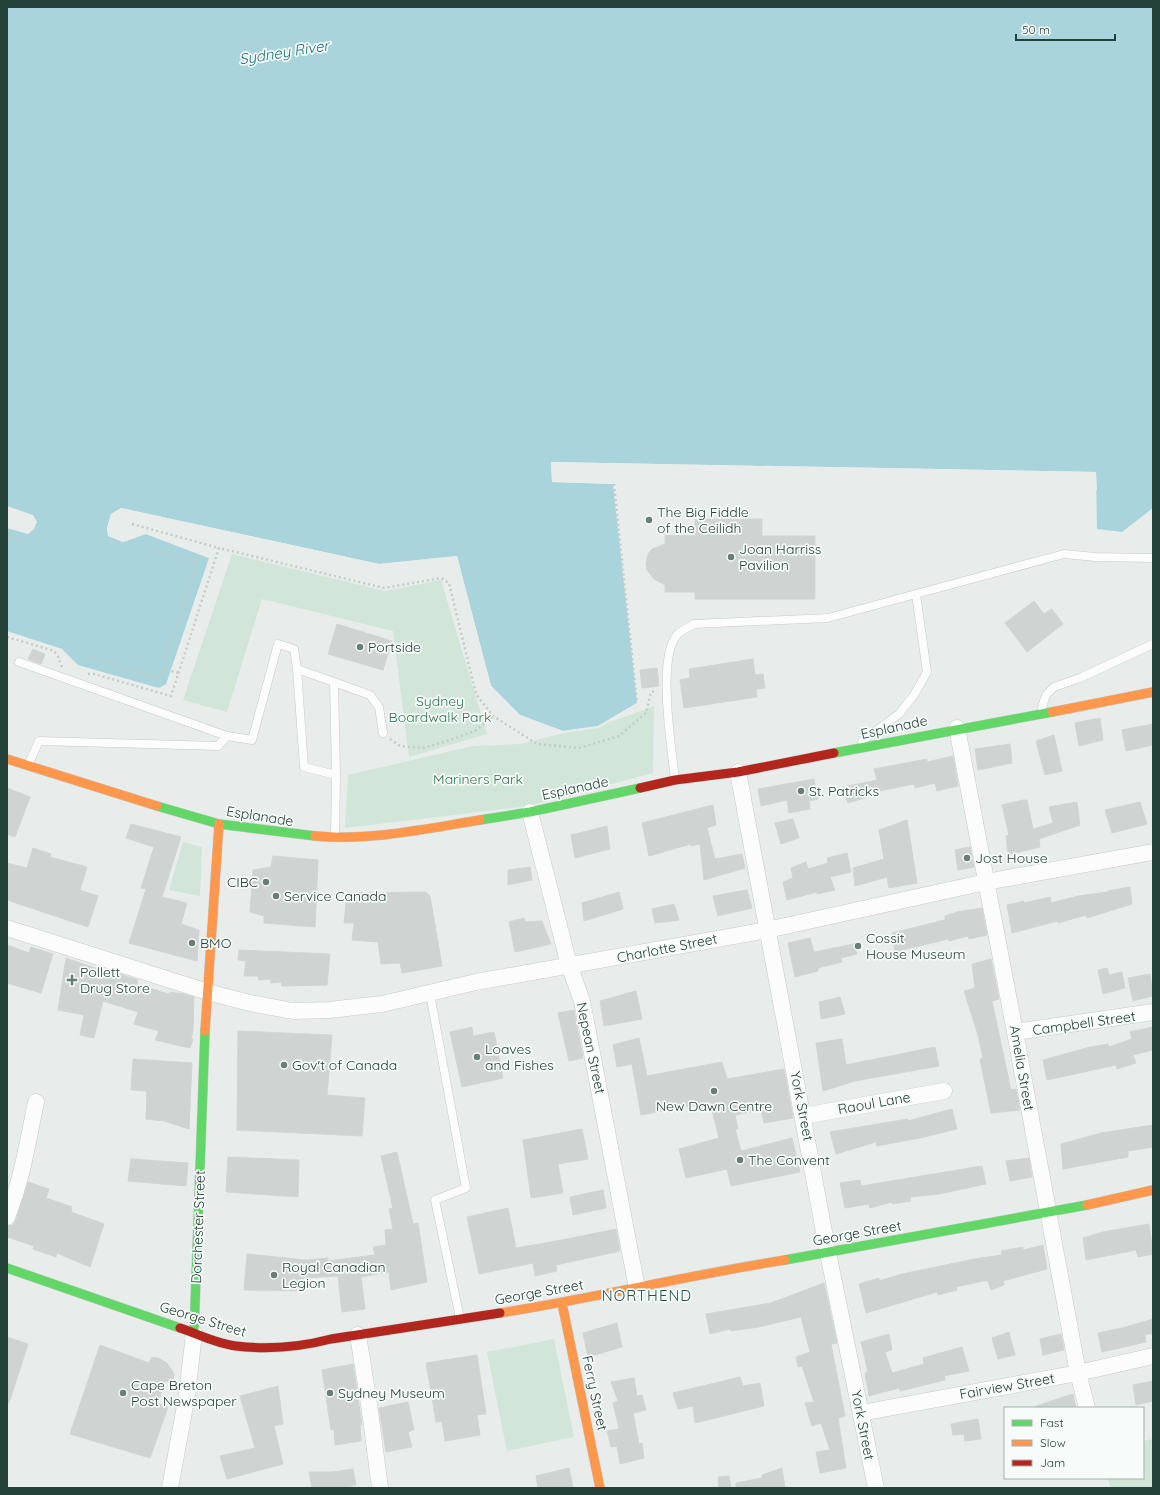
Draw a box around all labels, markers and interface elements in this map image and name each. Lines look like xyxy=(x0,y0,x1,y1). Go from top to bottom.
scale bar xyxy=(1016,16,1115,42)
text: 50 m xyxy=(1022,22,1050,37)
water label: Sydney River xyxy=(238,35,333,69)
place label: The Big Fiddle of the Ceilidh xyxy=(657,503,749,537)
marker: The Big Fiddle of the Ceilidh xyxy=(644,515,654,525)
place label: Joan Harriss Pavilion xyxy=(739,540,821,574)
marker: Joan Harriss Pavilion xyxy=(726,552,736,562)
place label: Portside xyxy=(368,638,421,656)
marker: Portside xyxy=(355,642,365,652)
park label: Sydney Boardwalk Park xyxy=(389,692,491,726)
street label: Esplanade xyxy=(859,711,929,743)
park label: Mariners Park xyxy=(433,770,523,788)
street label: Esplanade xyxy=(540,772,610,804)
place label: St. Patricks xyxy=(809,782,879,800)
marker: St. Patricks xyxy=(796,786,806,796)
street label: Esplanade xyxy=(225,802,295,830)
place label: Jost House xyxy=(975,849,1048,867)
marker: Jost House xyxy=(962,853,972,863)
place label: CIBC xyxy=(227,873,258,891)
marker: CIBC xyxy=(261,877,271,887)
place label: Service Canada xyxy=(284,887,386,905)
marker: Service Canada xyxy=(271,891,281,901)
street label: Charlotte Street xyxy=(615,929,719,967)
place label: Cossit House Museum xyxy=(866,929,966,963)
place label: BMO xyxy=(200,934,232,952)
marker: BMO xyxy=(187,938,197,948)
marker: Cossit House Museum xyxy=(853,941,863,951)
place label: Pollett Drug Store xyxy=(80,963,150,997)
marker: Pollett Drug Store xyxy=(67,975,77,985)
street label: Nepean Street xyxy=(573,1001,610,1096)
street label: Campbell Street xyxy=(1031,1007,1137,1039)
street label: Amelia Street xyxy=(1006,1024,1038,1112)
place label: Loaves and Fishes xyxy=(485,1040,554,1074)
marker: Loaves and Fishes xyxy=(472,1052,482,1062)
place label: Gov't of Canada xyxy=(292,1056,397,1074)
marker: Gov't of Canada xyxy=(279,1060,289,1070)
street label: York Street xyxy=(786,1070,818,1143)
marker: New Dawn Centre xyxy=(709,1086,719,1096)
street label: Raoul Lane xyxy=(836,1088,912,1118)
place label: New Dawn Centre xyxy=(656,1097,772,1115)
place label: The Convent xyxy=(748,1151,830,1169)
marker: The Convent xyxy=(735,1155,745,1165)
street label: Dorchester Street xyxy=(187,1170,209,1284)
street label: George Street xyxy=(811,1216,903,1250)
place label: Royal Canadian Legion xyxy=(282,1258,386,1292)
marker: Royal Canadian Legion xyxy=(269,1270,279,1280)
street label: George Street xyxy=(493,1275,585,1309)
district label: NORTHEND xyxy=(602,1286,692,1305)
street label: George Street xyxy=(157,1297,249,1341)
street label: Ferry Street xyxy=(578,1354,612,1432)
street label: Fairview Street xyxy=(958,1369,1056,1403)
place label: Cape Breton Post Newspaper xyxy=(131,1376,237,1410)
place label: Sydney Museum xyxy=(338,1384,445,1402)
marker: Cape Breton Post Newspaper xyxy=(118,1388,128,1398)
marker: Sydney Museum xyxy=(325,1388,335,1398)
street label: York Street xyxy=(847,1389,879,1462)
legend xyxy=(1004,1407,1144,1479)
text: Fast xyxy=(1040,1415,1064,1430)
text: Slow xyxy=(1040,1435,1066,1450)
text: Jam xyxy=(1040,1455,1065,1470)

